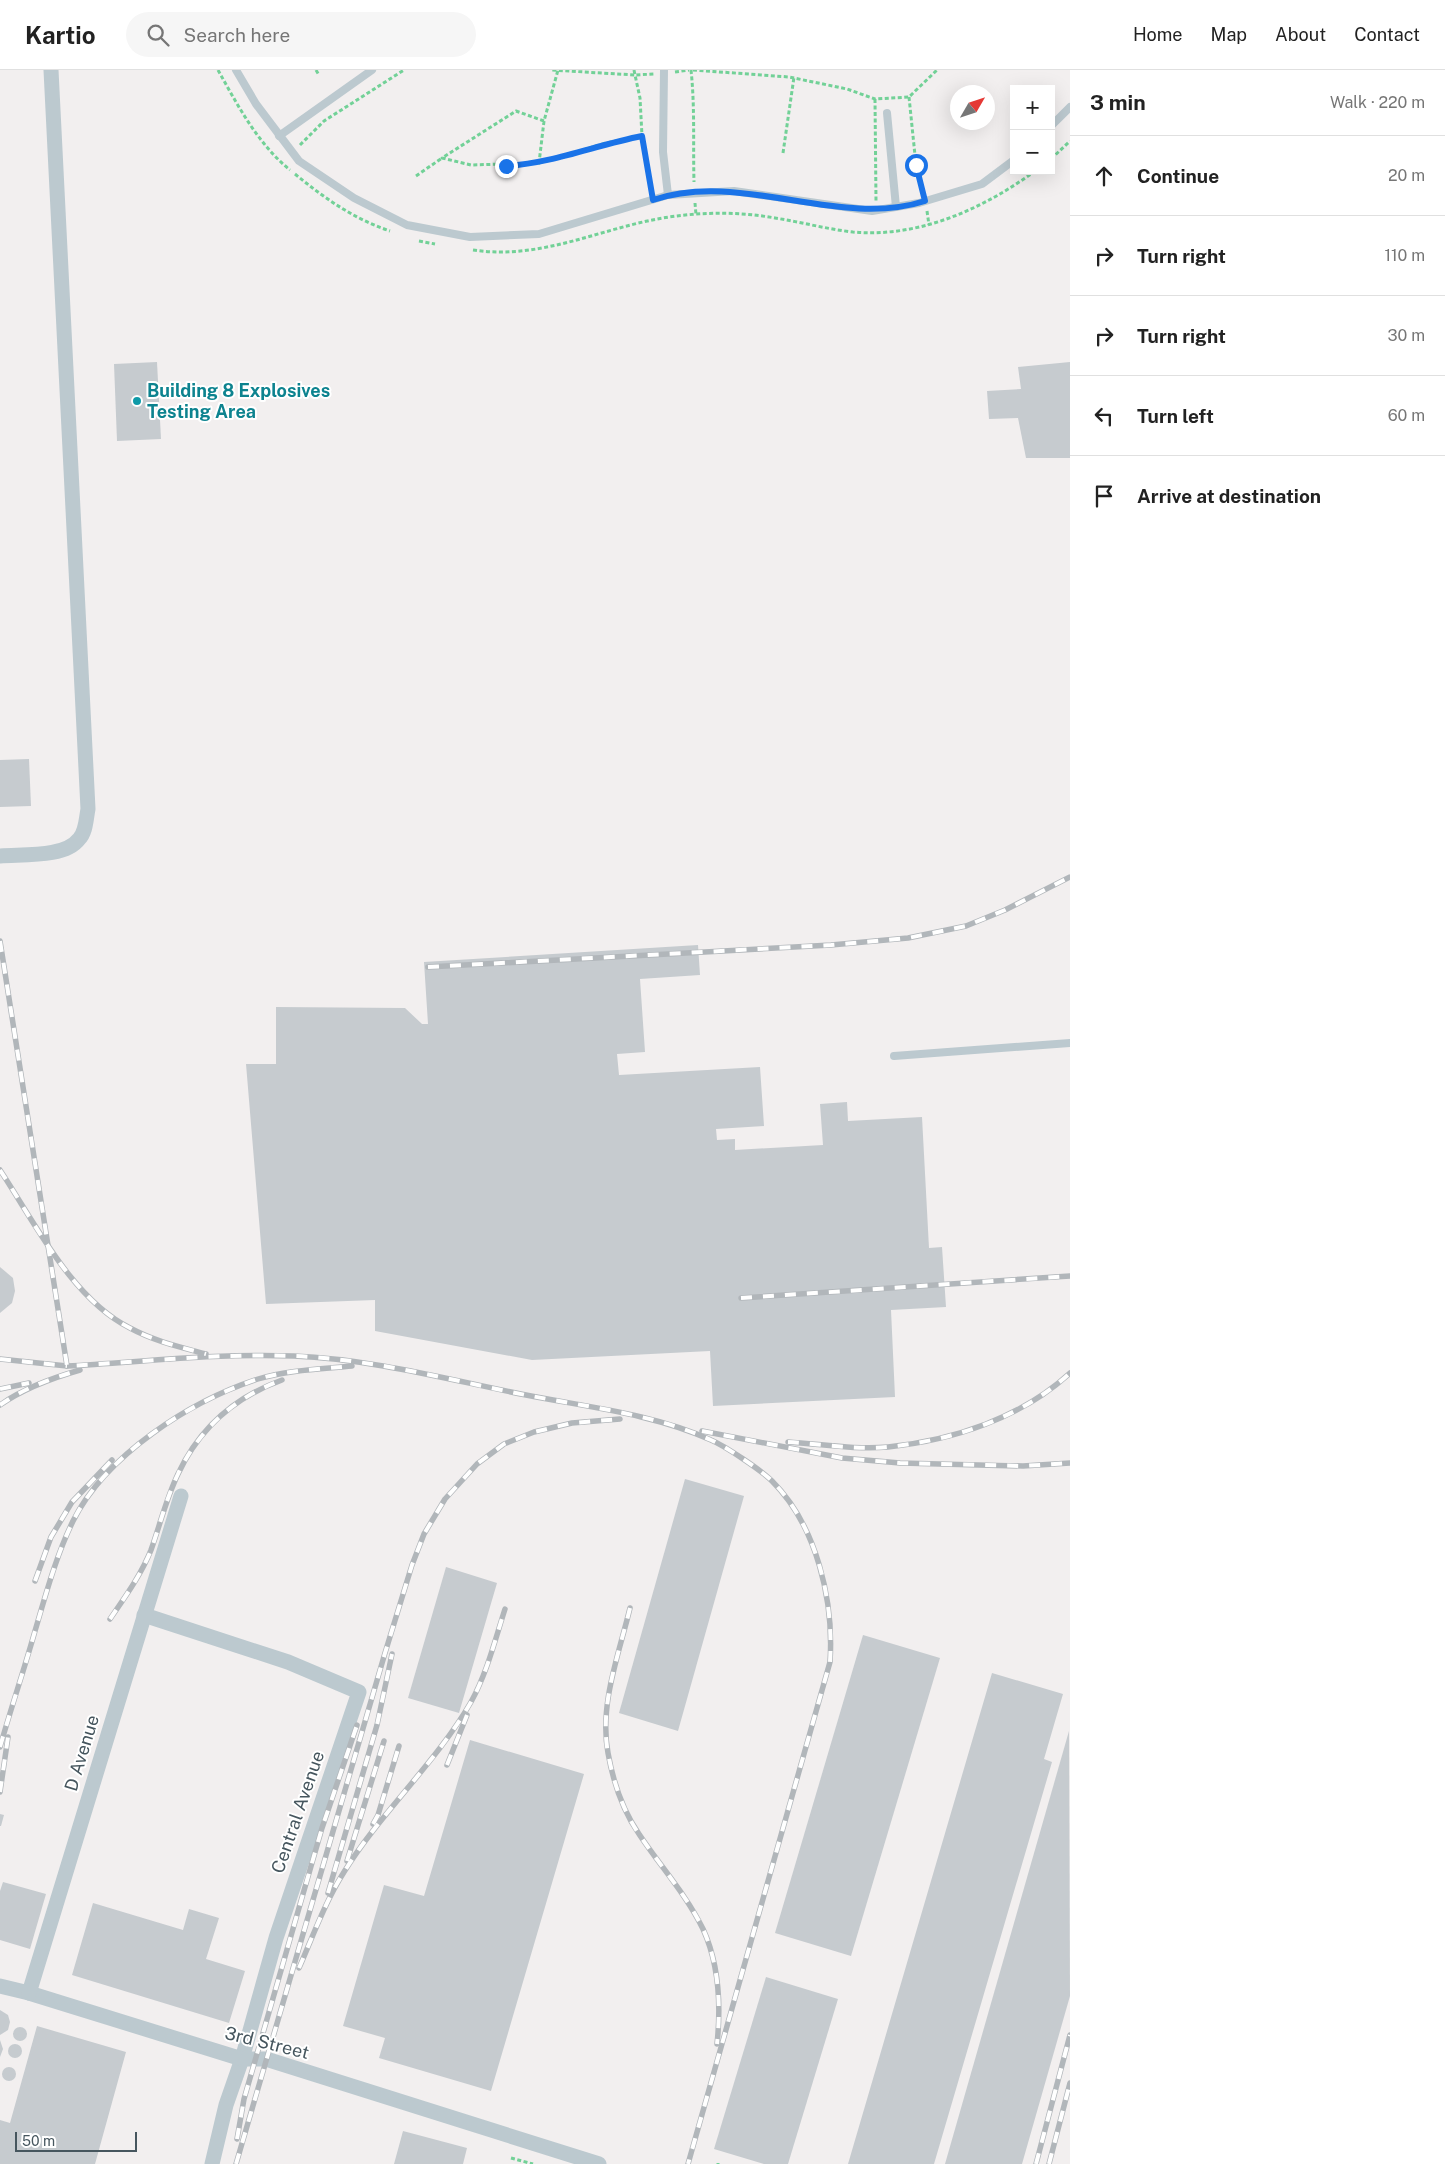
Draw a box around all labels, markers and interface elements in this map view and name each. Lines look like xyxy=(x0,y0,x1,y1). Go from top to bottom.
search box xyxy=(126,12,476,57)
text: Kartio xyxy=(25,21,96,49)
icon: search xyxy=(144,21,172,49)
text: Search here xyxy=(184,24,290,46)
text: Home xyxy=(1133,24,1183,45)
text: Map xyxy=(1211,24,1247,45)
text: About xyxy=(1275,24,1326,45)
text: Contact xyxy=(1354,24,1420,45)
north arrow xyxy=(950,85,995,130)
map controls xyxy=(1010,85,1055,175)
button: + xyxy=(1010,85,1055,130)
text: 3 min xyxy=(1090,90,1146,115)
text: Walk · 220 m xyxy=(1330,93,1425,112)
button: − xyxy=(1010,130,1055,175)
route start xyxy=(905,154,928,177)
route end xyxy=(495,155,518,178)
icon: ahead xyxy=(1090,162,1118,190)
text: Continue xyxy=(1137,165,1219,187)
text: 20 m xyxy=(1388,166,1425,185)
icon: right xyxy=(1090,242,1118,270)
text: Turn right xyxy=(1137,245,1226,267)
text: 110 m xyxy=(1384,246,1425,265)
icon: right xyxy=(1090,322,1118,350)
text: Turn right xyxy=(1137,325,1226,347)
text: 30 m xyxy=(1388,326,1425,345)
place label: Building 8 Explosives Testing Area xyxy=(147,380,330,422)
marker: Building 8 Explosives Testing Area xyxy=(131,395,143,407)
icon: left xyxy=(1090,402,1118,430)
text: Turn left xyxy=(1137,405,1214,427)
text: 60 m xyxy=(1388,406,1425,425)
icon: arrive xyxy=(1090,482,1118,510)
text: Arrive at destination xyxy=(1137,485,1321,507)
street label: D Avenue xyxy=(60,1712,103,1794)
street label: Central Avenue xyxy=(267,1748,328,1876)
street label: 3rd Street xyxy=(223,2022,311,2063)
scale bar xyxy=(15,2129,138,2152)
text: 50 m xyxy=(22,2133,55,2149)

